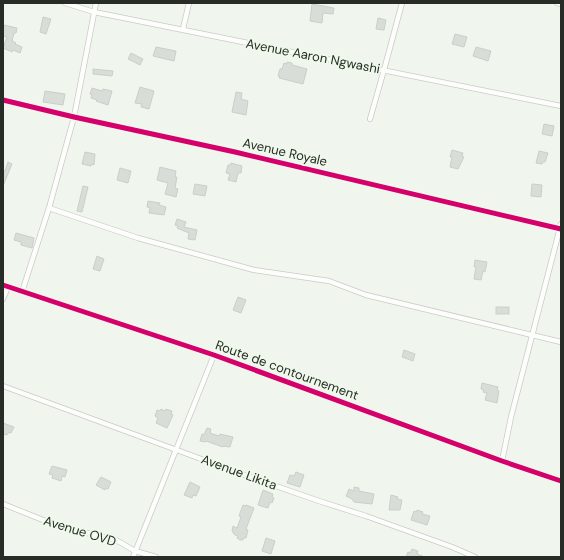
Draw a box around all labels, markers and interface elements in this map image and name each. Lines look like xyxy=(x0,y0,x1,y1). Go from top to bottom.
street label: Avenue Aaron Ngwashi xyxy=(244,35,382,77)
street label: Avenue Royale xyxy=(241,134,329,170)
street label: Route de contournement xyxy=(213,336,361,404)
street label: Avenue Likita xyxy=(199,450,279,494)
street label: Avenue OVD xyxy=(42,512,118,550)

